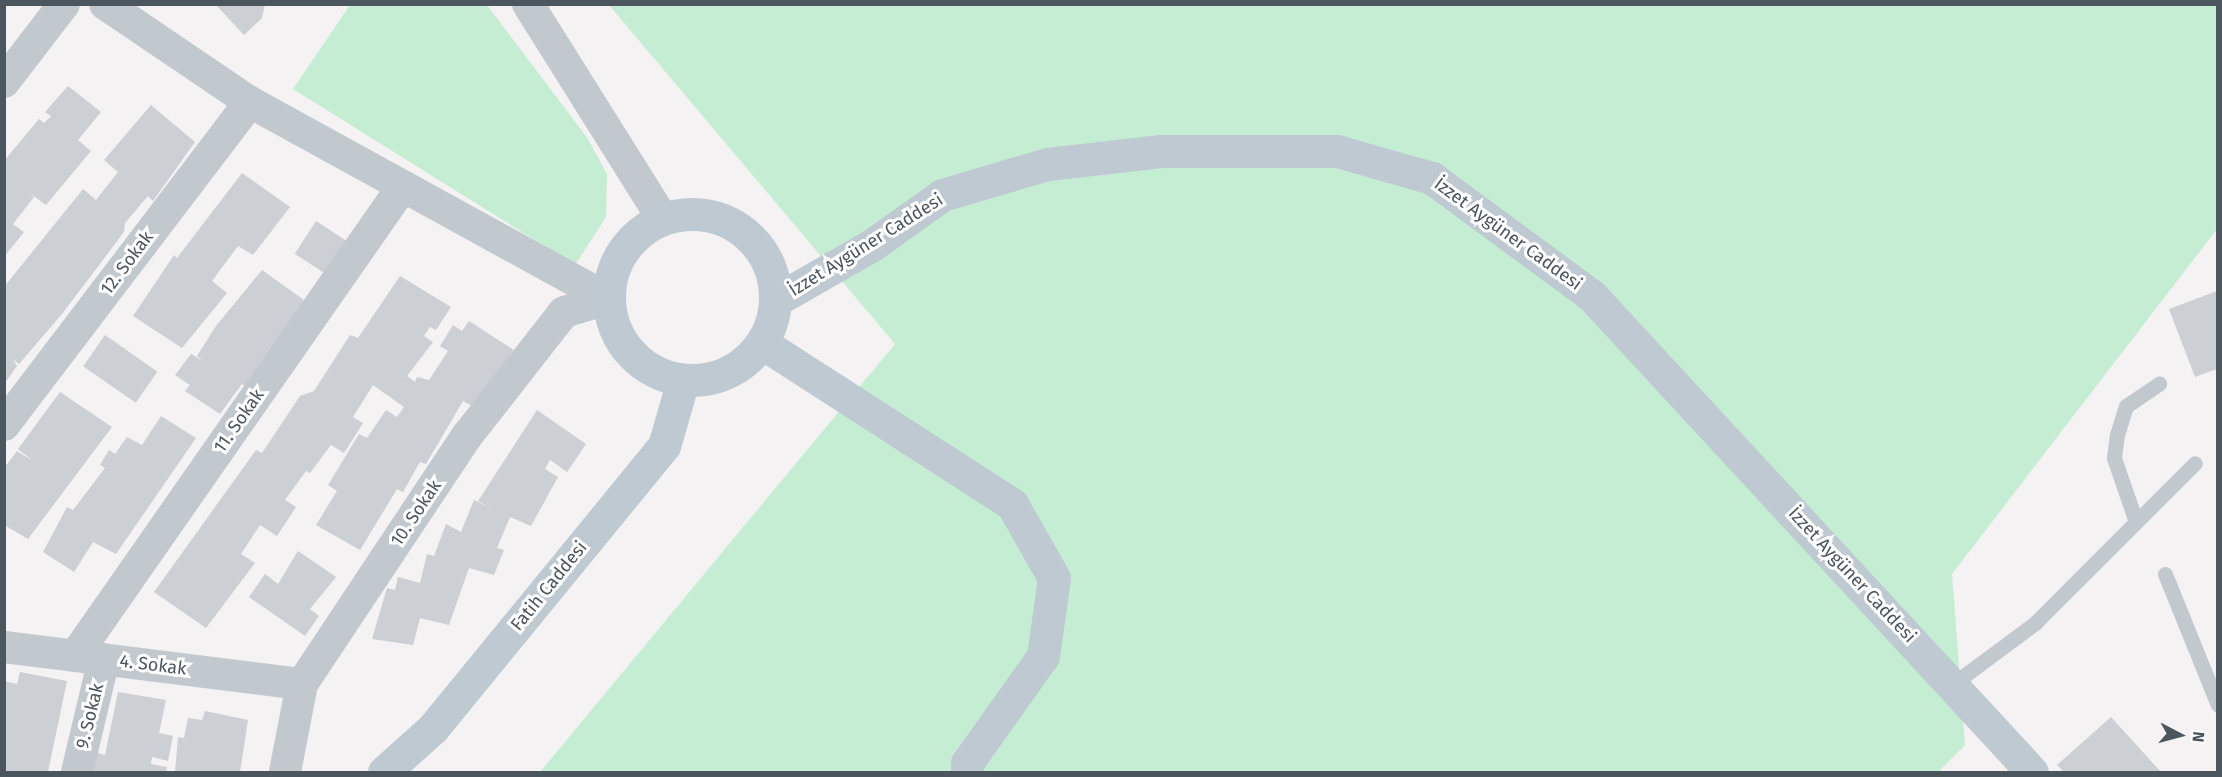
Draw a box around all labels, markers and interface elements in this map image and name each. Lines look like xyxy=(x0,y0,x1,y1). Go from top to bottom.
street label: İzzet Aygüner Caddesi xyxy=(1430,173,1586,295)
street label: İzzet Aygüner Caddesi xyxy=(785,189,947,301)
street label: 12. Sokak xyxy=(96,227,158,299)
street label: 11. Sokak xyxy=(209,385,269,457)
street label: 10. Sokak xyxy=(386,476,446,550)
street label: İzzet Aygüner Caddesi xyxy=(1784,503,1920,647)
street label: Fatih Caddesi xyxy=(506,537,592,635)
street label: 4. Sokak xyxy=(118,650,188,680)
street label: 9. Sokak xyxy=(71,681,109,751)
north arrow xyxy=(2150,705,2210,765)
text: N xyxy=(2188,731,2208,743)

